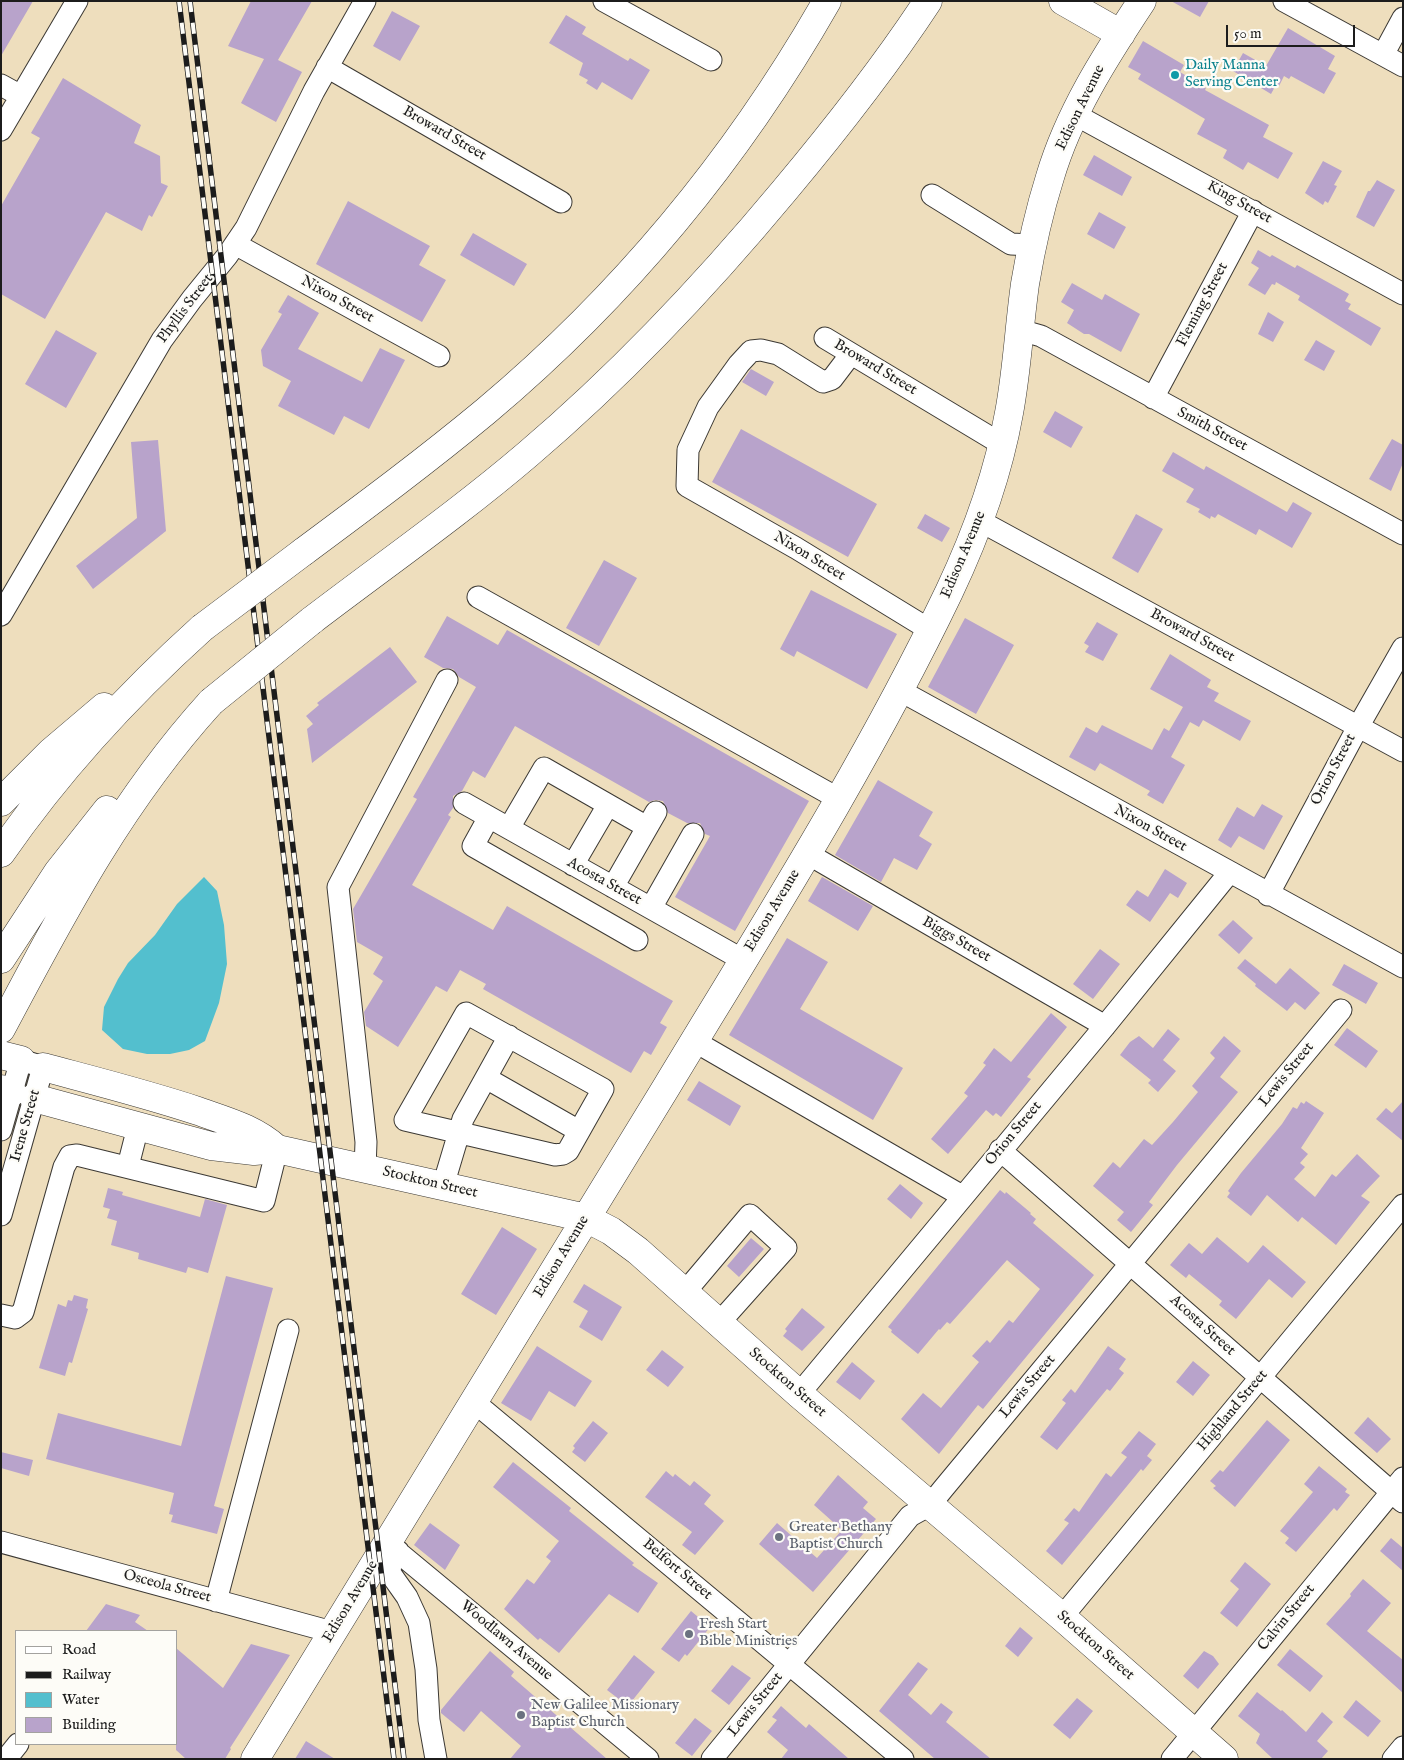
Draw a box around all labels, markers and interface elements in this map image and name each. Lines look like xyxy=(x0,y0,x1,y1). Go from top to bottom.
scale bar xyxy=(1229,15,1358,47)
text: 50 m xyxy=(1234,24,1262,43)
place label: Daily Manna Serving Center xyxy=(1185,57,1278,92)
street label: Edison Avenue xyxy=(1053,62,1109,154)
marker: Daily Manna Serving Center xyxy=(1169,69,1181,81)
street label: Broward Street xyxy=(399,103,489,165)
street label: King Street xyxy=(1203,178,1275,228)
street label: Fleming Street xyxy=(1173,260,1233,350)
street label: Phyllis Street xyxy=(154,271,218,347)
street label: Nixon Street xyxy=(297,273,377,327)
street label: Broward Street xyxy=(830,336,920,400)
street label: Smith Street xyxy=(1174,404,1250,456)
street label: Edison Avenue xyxy=(938,509,990,601)
street label: Nixon Street xyxy=(770,529,848,585)
street label: Broward Street xyxy=(1147,605,1237,667)
street label: Orion Street xyxy=(1308,731,1360,809)
street label: Nixon Street xyxy=(1110,802,1190,856)
street label: Acosta Street xyxy=(564,854,644,910)
street label: Edison Avenue xyxy=(741,867,805,955)
street label: Biggs Street xyxy=(919,913,993,967)
street label: Lewis Street xyxy=(1256,1039,1318,1111)
street label: Irene Street xyxy=(7,1088,45,1164)
street label: Orion Street xyxy=(982,1098,1046,1170)
street label: Stockton Street xyxy=(381,1163,479,1203)
street label: Edison Avenue xyxy=(530,1213,594,1301)
street label: Acosta Street xyxy=(1165,1292,1239,1360)
street label: Stockton Street xyxy=(744,1344,830,1422)
street label: Lewis Street xyxy=(996,1352,1060,1422)
street label: Highland Street xyxy=(1194,1367,1272,1455)
place label: Greater Bethany Baptist Church xyxy=(789,1519,892,1554)
marker: Greater Bethany Baptist Church xyxy=(773,1531,785,1543)
street label: Belfort Street xyxy=(638,1536,716,1604)
street label: Edison Avenue xyxy=(319,1558,383,1646)
street label: Osceola Street xyxy=(121,1567,213,1607)
street label: Calvin Street xyxy=(1255,1581,1319,1655)
street label: Woodlawn Avenue xyxy=(456,1597,556,1685)
street label: Stockton Street xyxy=(1052,1607,1138,1685)
place label: Fresh Start Bible Ministries xyxy=(699,1616,797,1651)
marker: Fresh Start Bible Ministries xyxy=(683,1628,695,1640)
legend xyxy=(15,1630,178,1745)
text: Road xyxy=(62,1640,96,1659)
text: Railway xyxy=(62,1665,111,1684)
street label: Lewis Street xyxy=(725,1669,787,1741)
text: Water xyxy=(62,1690,99,1709)
place label: New Galilee Missionary Baptist Church xyxy=(531,1697,679,1732)
marker: New Galilee Missionary Baptist Church xyxy=(515,1709,527,1721)
text: Building xyxy=(62,1715,116,1734)

